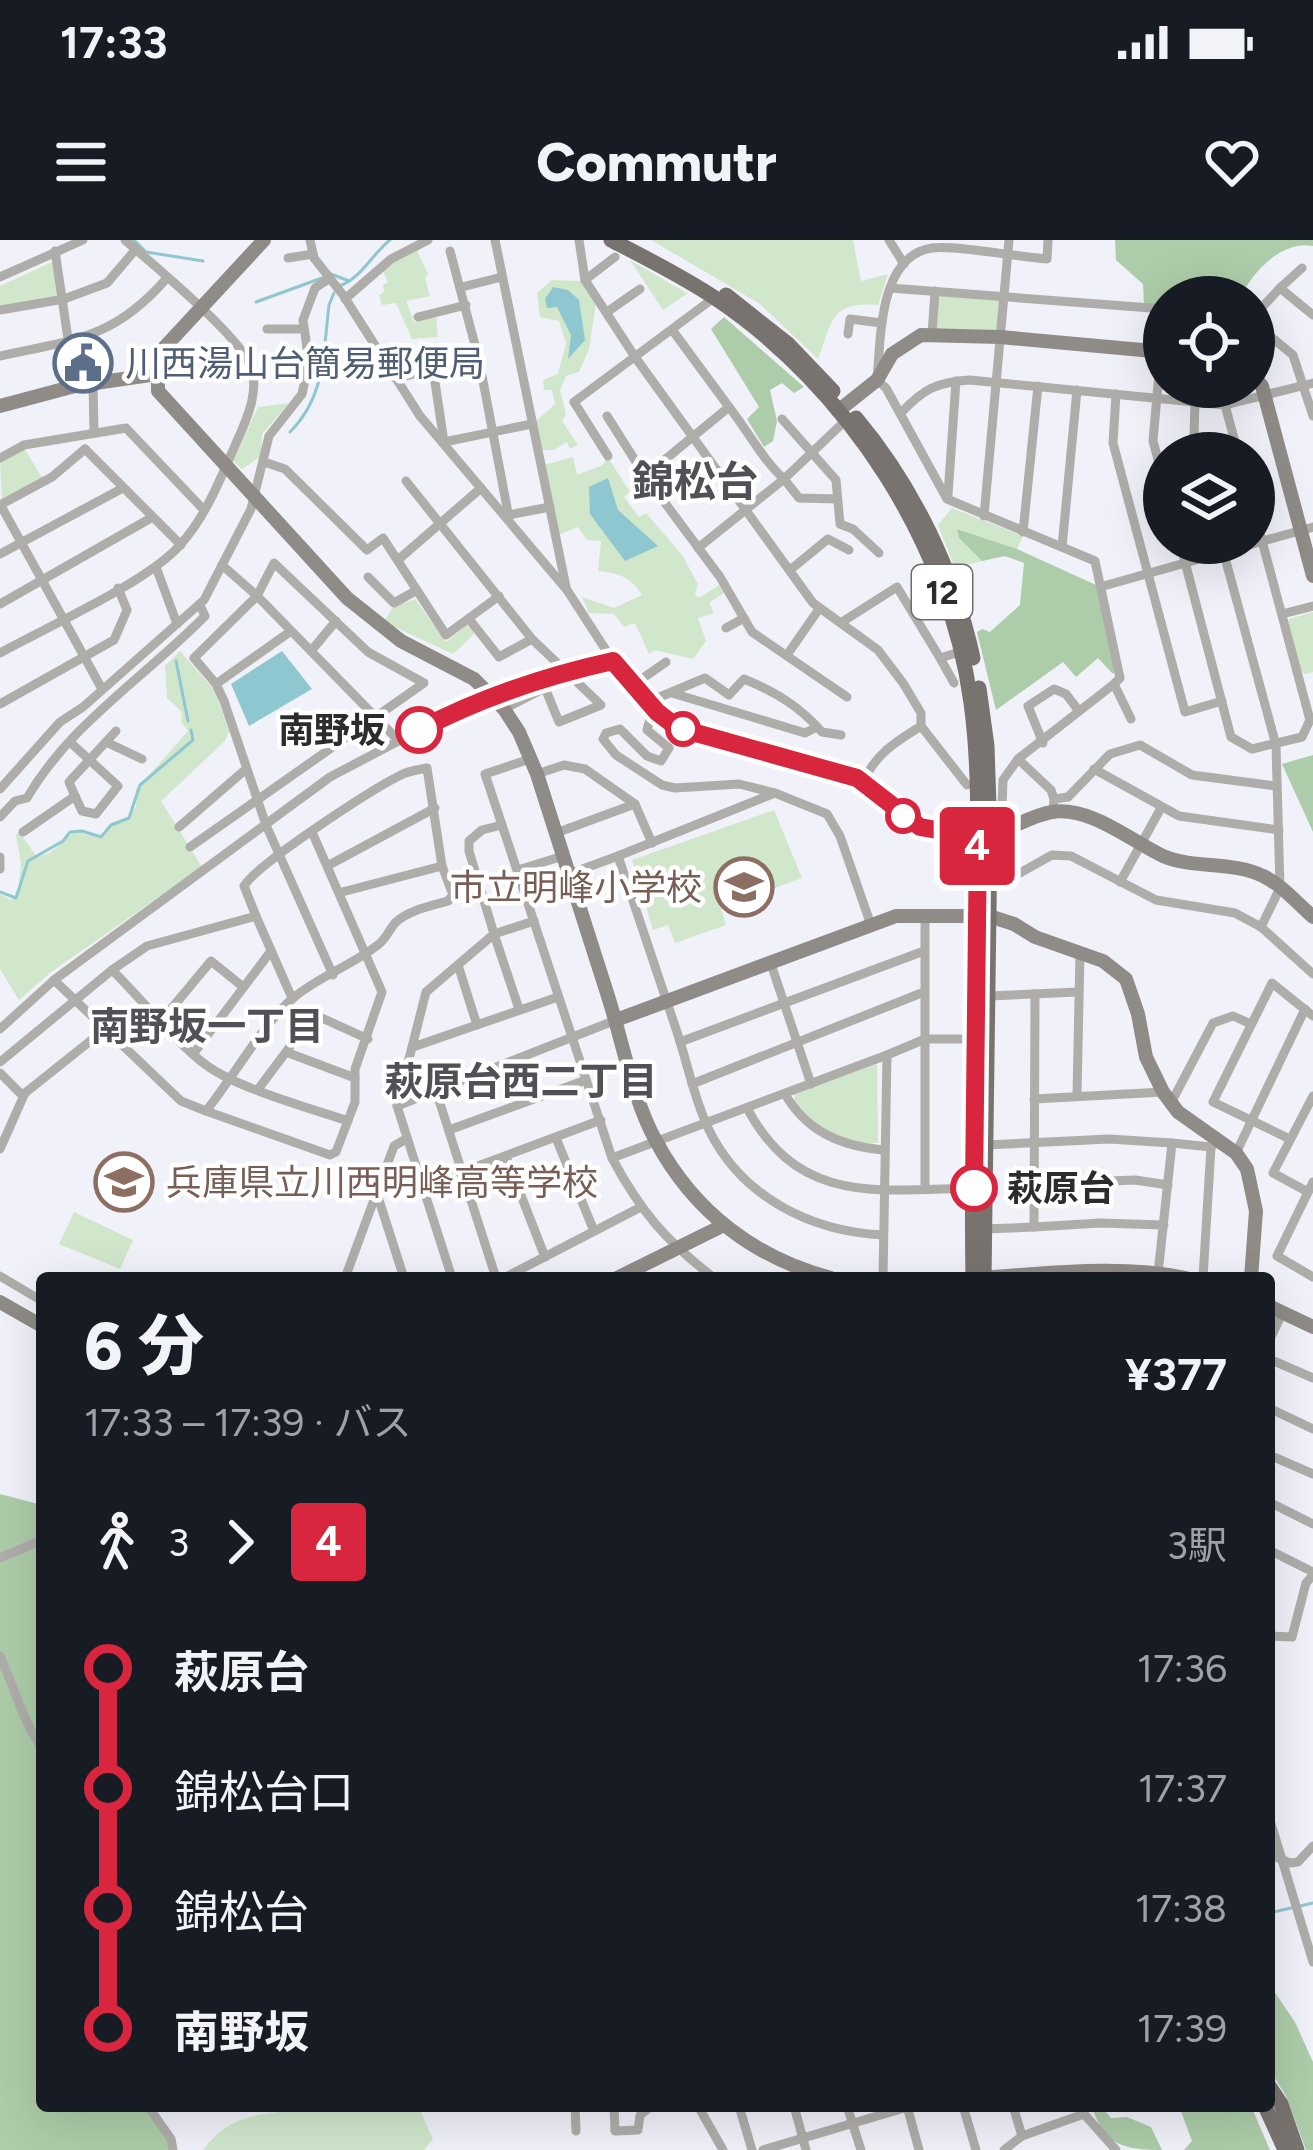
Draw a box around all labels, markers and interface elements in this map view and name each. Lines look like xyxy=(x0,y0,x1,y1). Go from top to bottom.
text: 17:33 xyxy=(60,15,168,69)
icon: menu xyxy=(48,129,114,195)
icon: heart xyxy=(1199,129,1265,195)
text: Commutr xyxy=(536,130,777,195)
map controls xyxy=(1143,276,1275,564)
button: locate xyxy=(1143,276,1275,408)
public building icon: 川西湯山台簡易郵便局 xyxy=(52,332,114,394)
place label: 川西湯山台簡易郵便局 xyxy=(125,342,485,385)
button: layers xyxy=(1143,432,1275,564)
district label: 錦松台 xyxy=(632,456,758,507)
road number: 12 xyxy=(912,565,972,619)
marker: 南野坂 xyxy=(397,708,441,752)
place label: 南野坂 xyxy=(278,709,386,752)
unlabelled marker xyxy=(667,713,699,745)
unlabelled marker xyxy=(887,800,919,832)
line badge: 4 xyxy=(938,807,1016,885)
text: 4 xyxy=(964,820,990,871)
school or university icon: 市立明峰小学校 xyxy=(713,856,775,918)
place label: 市立明峰小学校 xyxy=(450,866,702,909)
district label: 南野坂一丁目 xyxy=(90,1003,324,1050)
district label: 萩原台西二丁目 xyxy=(384,1058,658,1105)
school or university icon: 兵庫県立川西明峰高等学校 xyxy=(93,1151,155,1213)
place label: 兵庫県立川西明峰高等学校 xyxy=(166,1161,598,1204)
marker: 萩原台 xyxy=(952,1166,996,1210)
place label: 萩原台 xyxy=(1007,1167,1115,1210)
text: 6 分 xyxy=(84,1306,204,1386)
text: ¥377 xyxy=(1125,1347,1227,1401)
text: 17:33 – 17:39 · バス xyxy=(84,1399,411,1446)
icon: walk xyxy=(84,1509,150,1575)
icon: forward xyxy=(207,1509,273,1575)
text: 4 xyxy=(315,1516,342,1567)
text: 3 xyxy=(168,1519,189,1566)
text: 3駅 xyxy=(1167,1522,1227,1569)
text: 萩原台 xyxy=(174,1645,309,1699)
text: 17:36 xyxy=(1137,1645,1227,1692)
text: 錦松台口 xyxy=(174,1765,354,1819)
text: 17:37 xyxy=(1138,1765,1227,1812)
text: 錦松台 xyxy=(174,1885,309,1939)
text: 17:38 xyxy=(1135,1885,1227,1932)
text: 南野坂 xyxy=(174,2005,309,2059)
text: 17:39 xyxy=(1137,2005,1227,2052)

